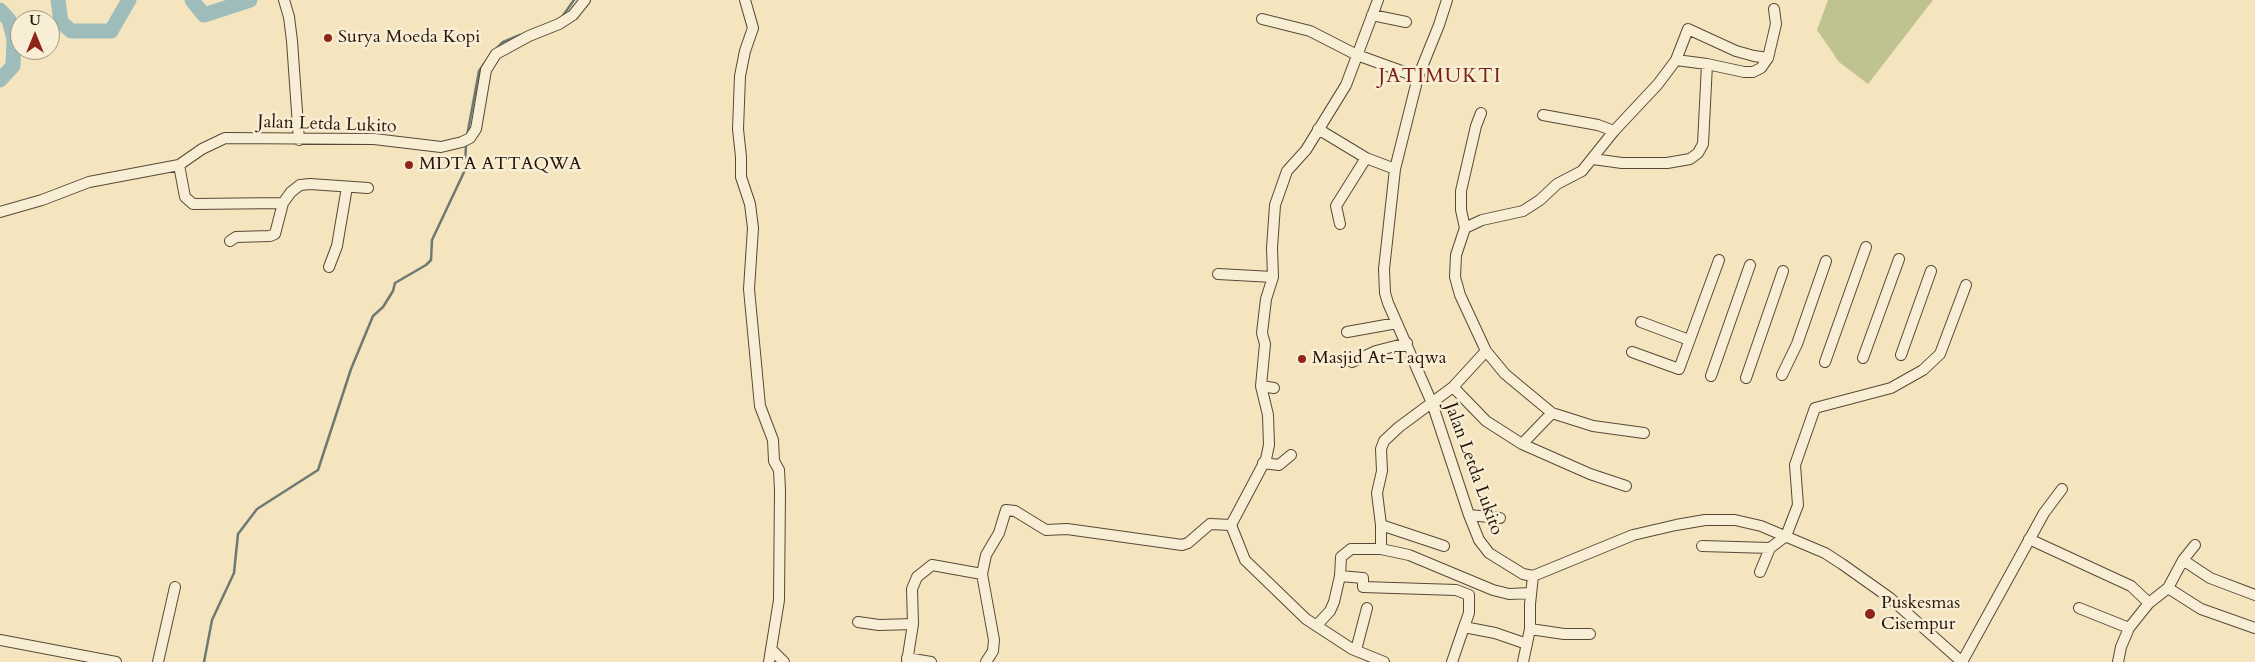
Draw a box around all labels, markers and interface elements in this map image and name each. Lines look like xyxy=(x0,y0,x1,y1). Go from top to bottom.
north arrow xyxy=(10,10,60,60)
text: U xyxy=(29,11,41,30)
place label: Surya Moeda Kopi xyxy=(338,27,480,49)
marker: Surya Moeda Kopi xyxy=(322,32,334,44)
district label: JATIMUKTI xyxy=(1377,65,1503,89)
street label: Jalan Letda Lukito xyxy=(257,112,397,138)
place label: MDTA ATTAQWA xyxy=(419,154,582,176)
marker: MDTA ATTAQWA xyxy=(403,159,415,171)
place label: Masjid At-Taqwa xyxy=(1312,348,1447,370)
marker: Masjid At-Taqwa xyxy=(1296,353,1308,365)
street label: Jalan Letda Lukito xyxy=(1439,400,1507,538)
place label: Puskesmas Cisempur xyxy=(1881,593,1960,636)
marker: Puskesmas Cisempur xyxy=(1863,607,1877,621)

